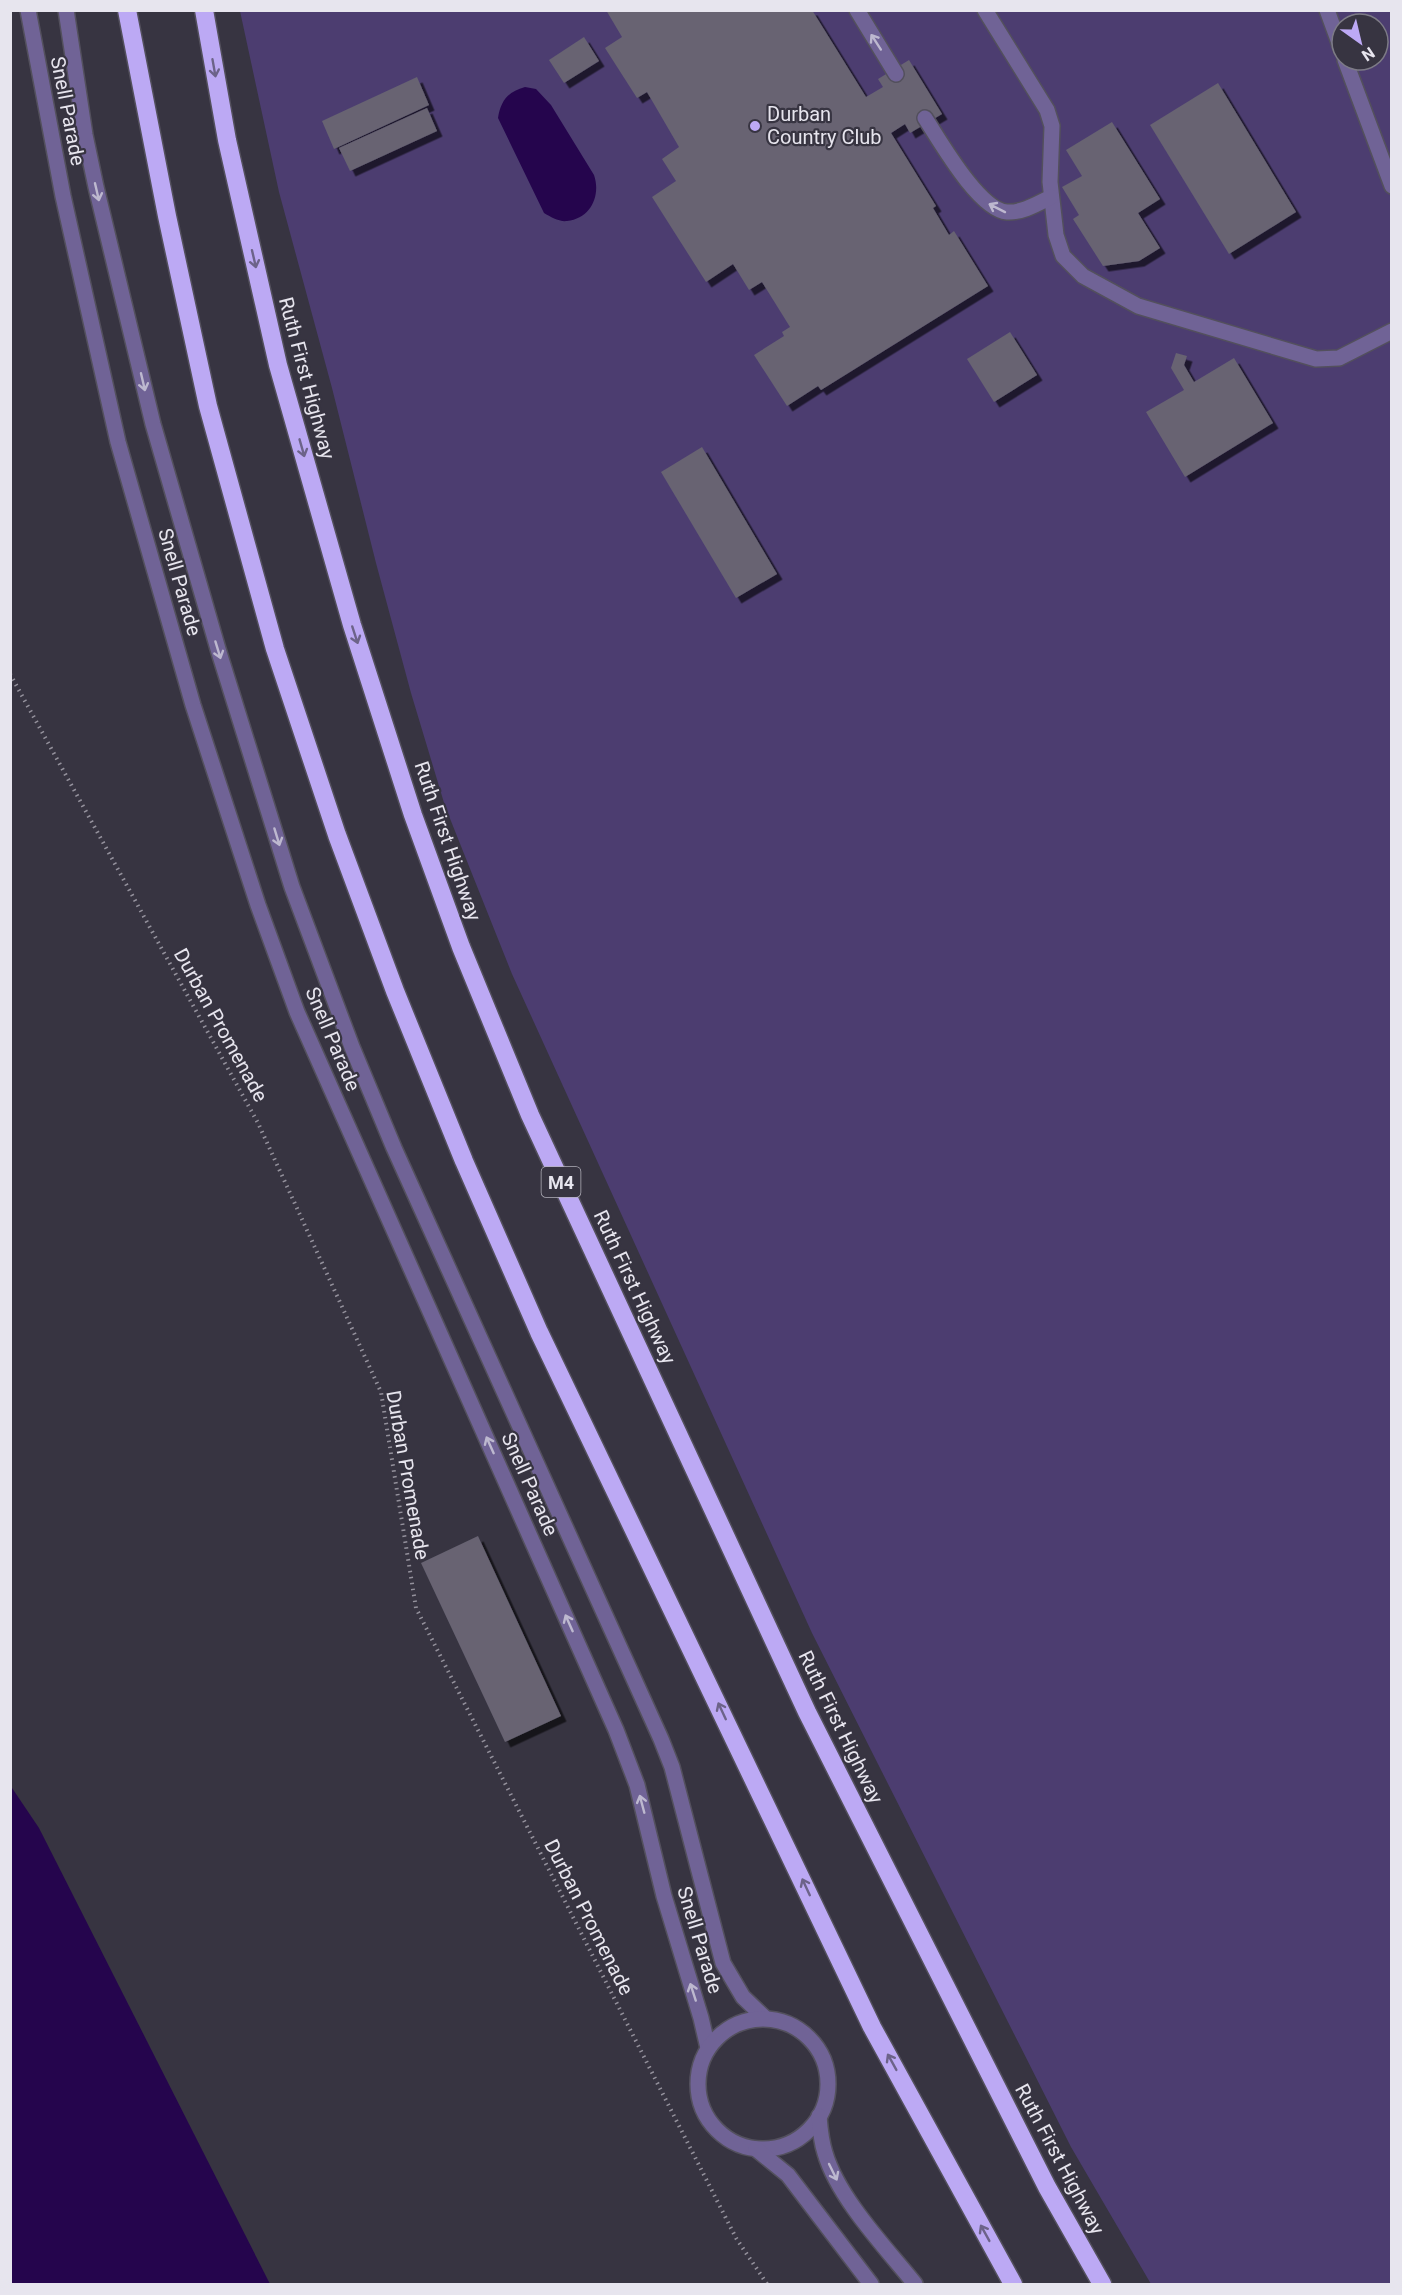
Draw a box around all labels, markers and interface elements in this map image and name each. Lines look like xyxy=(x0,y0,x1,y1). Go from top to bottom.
north arrow xyxy=(1330,12,1390,72)
one-way arrow xyxy=(870,34,882,51)
text: N xyxy=(1358,43,1378,65)
street label: Snell Parade xyxy=(46,54,90,168)
one-way arrow xyxy=(209,58,220,77)
place label: Durban Country Club xyxy=(767,102,882,149)
marker: Durban Country Club xyxy=(748,119,762,133)
one-way arrow xyxy=(92,182,104,201)
one-way arrow xyxy=(988,201,1006,213)
one-way arrow xyxy=(249,249,260,268)
street label: Ruth First Highway xyxy=(274,294,340,462)
one-way arrow xyxy=(137,372,149,391)
one-way arrow xyxy=(296,438,308,457)
street label: Snell Parade xyxy=(153,525,207,639)
one-way arrow xyxy=(350,625,361,644)
one-way arrow xyxy=(213,641,224,660)
street label: Ruth First Highway xyxy=(409,758,487,924)
one-way arrow xyxy=(272,827,283,846)
street label: Durban Promenade xyxy=(169,944,273,1106)
street label: Snell Parade xyxy=(300,983,366,1095)
road number: M4 xyxy=(542,1167,580,1197)
street label: Ruth First Highway xyxy=(589,1206,681,1368)
street label: Durban Promenade xyxy=(381,1388,435,1562)
street label: Snell Parade xyxy=(497,1429,563,1539)
one-way arrow xyxy=(484,1436,495,1455)
one-way arrow xyxy=(563,1615,574,1633)
street label: Ruth First Highway xyxy=(794,1647,889,1808)
one-way arrow xyxy=(716,1702,728,1720)
one-way arrow xyxy=(636,1795,647,1814)
street label: Durban Promenade xyxy=(539,1835,639,1999)
one-way arrow xyxy=(799,1878,811,1896)
street label: Snell Parade xyxy=(672,1884,728,1996)
one-way arrow xyxy=(687,1983,698,2002)
one-way arrow xyxy=(886,2054,898,2071)
street label: Ruth First Highway xyxy=(1010,2080,1110,2239)
one-way arrow xyxy=(827,2163,839,2181)
one-way arrow xyxy=(979,2225,991,2242)

